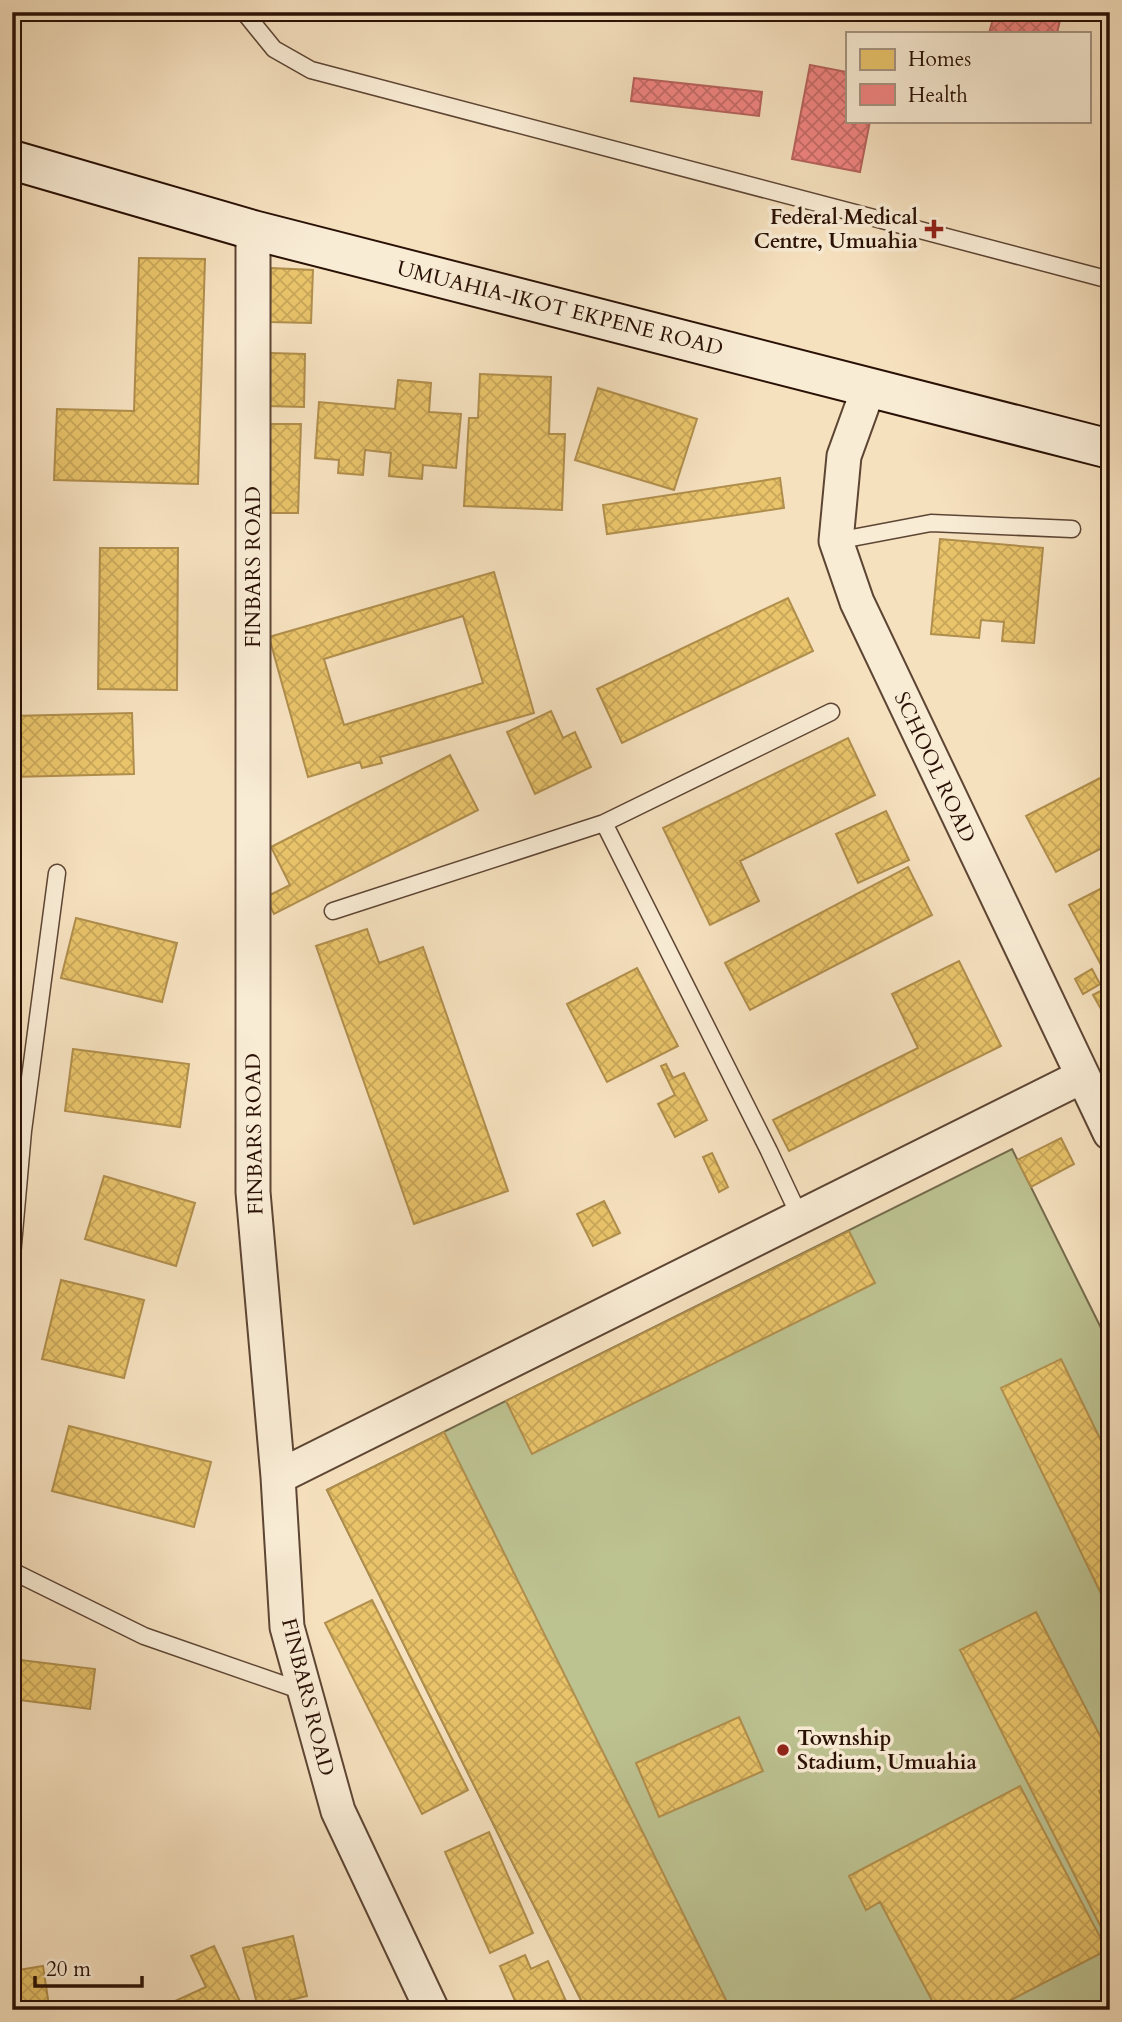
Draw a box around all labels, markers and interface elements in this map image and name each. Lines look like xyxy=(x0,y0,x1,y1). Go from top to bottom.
legend xyxy=(846,32,1090,122)
text: Homes xyxy=(908,45,971,74)
text: Health xyxy=(908,81,968,110)
place label: Federal Medical Centre, Umuahia xyxy=(754,203,919,256)
marker: Federal Medical Centre, Umuahia xyxy=(924,219,944,239)
street label: UMUAHIA-IKOT EKPENE ROAD xyxy=(394,254,726,363)
street label: FINBARS ROAD xyxy=(239,486,268,648)
street label: SCHOOL ROAD xyxy=(887,687,982,847)
street label: FINBARS ROAD xyxy=(239,1053,270,1215)
street label: FINBARS ROAD xyxy=(274,1615,341,1779)
place label: Township Stadium, Umuahia xyxy=(797,1724,977,1777)
marker: Township Stadium, Umuahia xyxy=(775,1742,791,1758)
scale bar xyxy=(35,1945,142,1989)
text: 20 m xyxy=(46,1955,91,1984)

